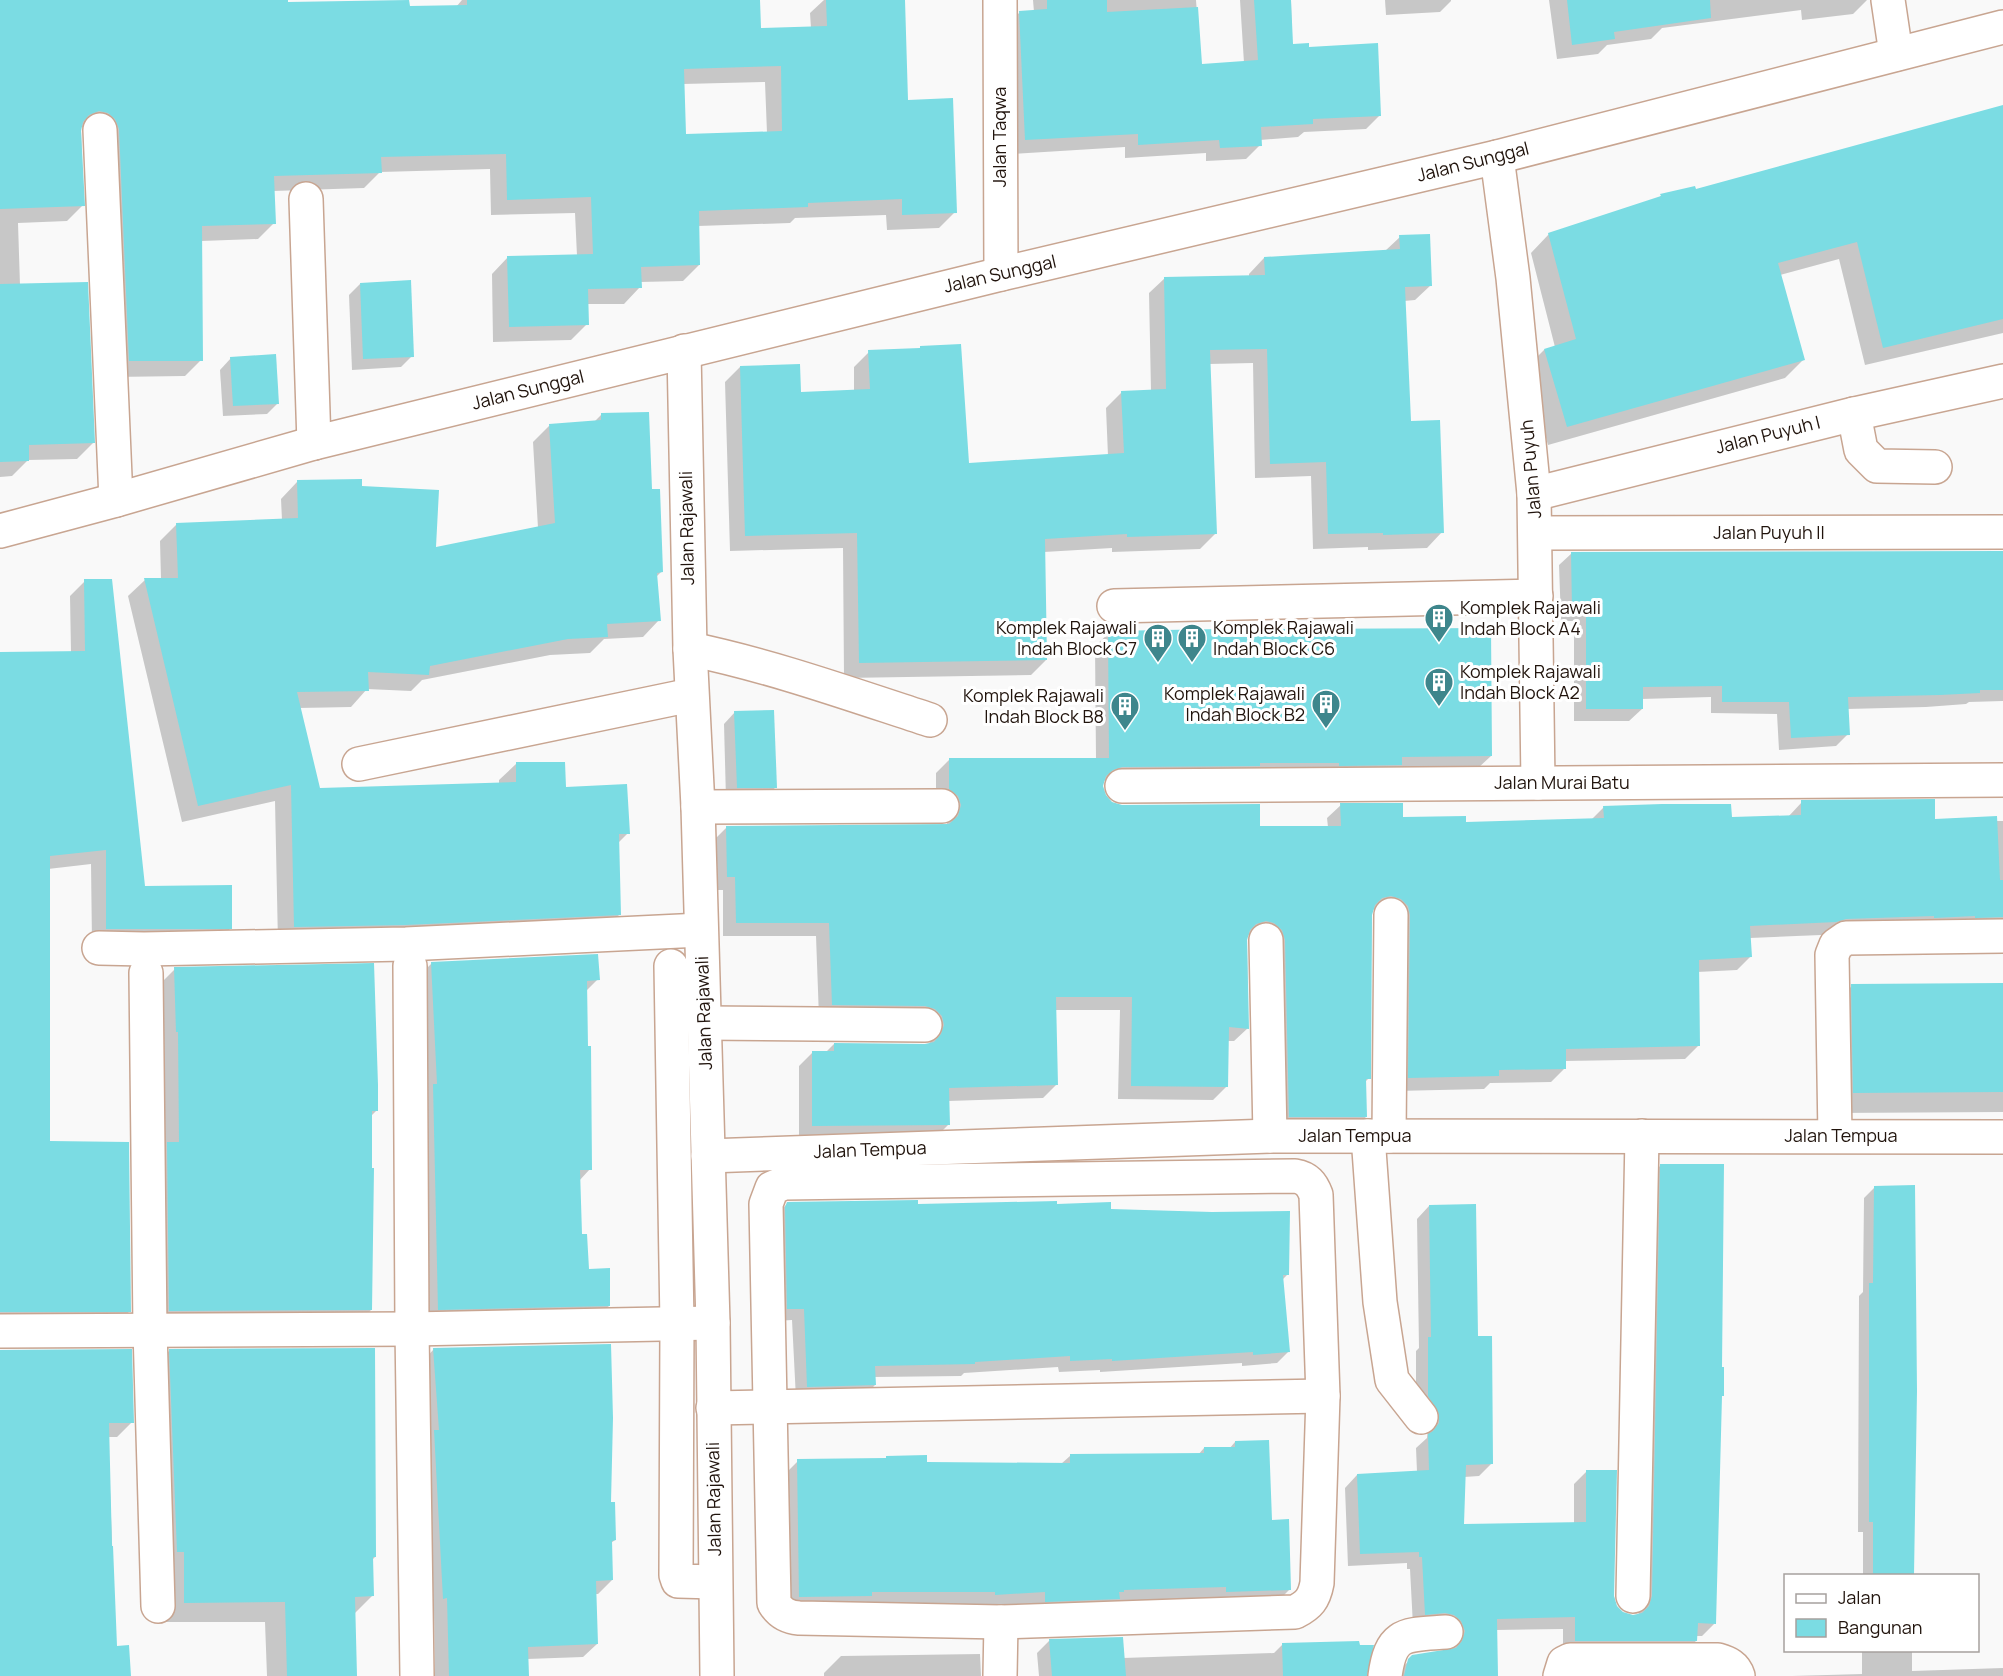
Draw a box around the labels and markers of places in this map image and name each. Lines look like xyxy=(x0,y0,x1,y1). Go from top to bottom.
place label: Komplek Rajawali Indah Block A4 xyxy=(1460,595,1601,640)
building icon: Komplek Rajawali Indah Block A4 xyxy=(1423,602,1455,644)
place label: Komplek Rajawali Indah Block C7 xyxy=(996,615,1137,660)
place label: Komplek Rajawali Indah Block C6 xyxy=(1213,615,1354,660)
building icon: Komplek Rajawali Indah Block C7 xyxy=(1142,622,1174,664)
building icon: Komplek Rajawali Indah Block C6 xyxy=(1176,622,1208,664)
place label: Komplek Rajawali Indah Block A2 xyxy=(1460,659,1601,704)
building icon: Komplek Rajawali Indah Block A2 xyxy=(1423,666,1455,708)
place label: Komplek Rajawali Indah Block B2 xyxy=(1164,681,1305,726)
place label: Komplek Rajawali Indah Block B8 xyxy=(963,683,1104,728)
building icon: Komplek Rajawali Indah Block B2 xyxy=(1310,688,1342,730)
building icon: Komplek Rajawali Indah Block B8 xyxy=(1109,690,1141,732)

